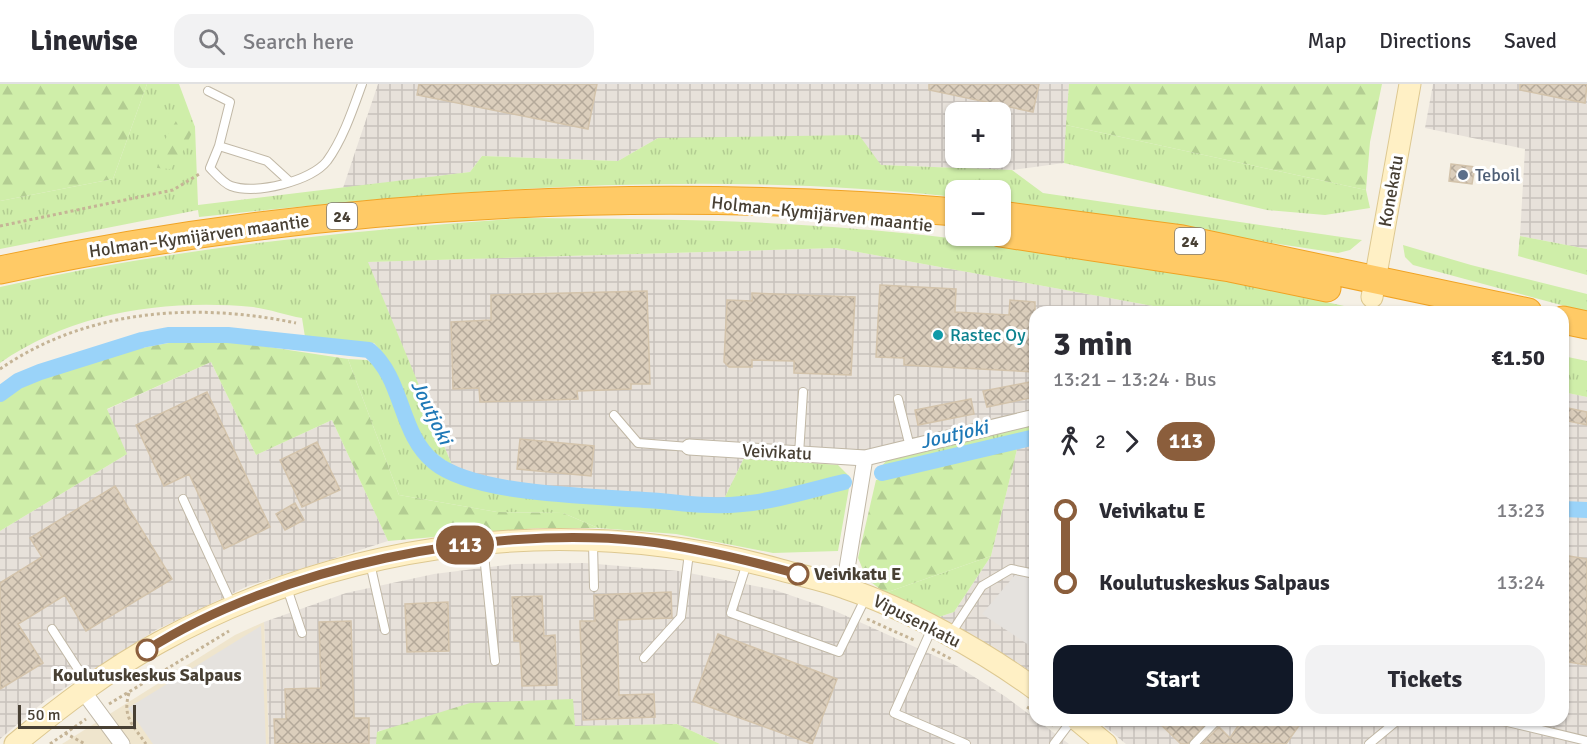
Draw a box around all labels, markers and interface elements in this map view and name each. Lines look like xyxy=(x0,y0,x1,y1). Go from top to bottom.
search box xyxy=(174,14,594,68)
text: Linewise xyxy=(30,24,138,58)
icon: search xyxy=(195,25,228,58)
text: Search here xyxy=(243,28,354,55)
text: Map xyxy=(1308,28,1346,54)
text: Directions xyxy=(1379,28,1471,54)
text: Saved xyxy=(1504,28,1557,54)
map controls xyxy=(945,102,1011,246)
button: + xyxy=(945,102,1011,168)
street label: Konekatu xyxy=(1374,153,1408,229)
place label: Teboil xyxy=(1475,164,1520,186)
marker: Teboil xyxy=(1456,168,1470,182)
button: − xyxy=(945,180,1011,246)
street label: Holman–Kymijärven maantie xyxy=(710,191,934,237)
road number: 24 xyxy=(327,203,357,229)
street label: Holman–Kymijärven maantie xyxy=(87,210,311,262)
road number: 24 xyxy=(1175,228,1205,254)
place label: Rastec Oy xyxy=(950,324,1026,346)
text: 3 min xyxy=(1053,324,1133,365)
marker: Rastec Oy xyxy=(931,328,945,342)
text: €1.50 xyxy=(1491,344,1545,371)
text: 13:21 – 13:24 · Bus xyxy=(1053,367,1216,392)
water label: Joutjoki xyxy=(405,376,459,450)
water label: Joutjoki xyxy=(918,414,992,454)
icon: walk xyxy=(1053,425,1086,458)
icon: forward xyxy=(1115,425,1148,458)
text: 113 xyxy=(1169,428,1203,454)
text: 2 xyxy=(1095,429,1106,454)
street label: Veivikatu xyxy=(741,439,813,465)
text: Veivikatu E xyxy=(1099,497,1206,524)
text: 13:23 xyxy=(1496,498,1545,523)
line badge: 113 xyxy=(430,526,500,564)
text: 113 xyxy=(448,532,482,558)
marker: Veivikatu E xyxy=(787,563,809,585)
place label: Veivikatu E xyxy=(814,563,901,585)
text: Koulutuskeskus Salpaus xyxy=(1099,569,1330,596)
text: 13:24 xyxy=(1496,570,1545,595)
street label: Vipusenkatu xyxy=(869,590,965,652)
marker: Koulutuskeskus Salpaus xyxy=(136,639,158,661)
button: Start xyxy=(1053,645,1293,714)
button: Tickets xyxy=(1305,645,1545,714)
place label: Koulutuskeskus Salpaus xyxy=(53,664,241,686)
scale bar xyxy=(18,702,136,730)
text: 50 m xyxy=(27,705,61,725)

